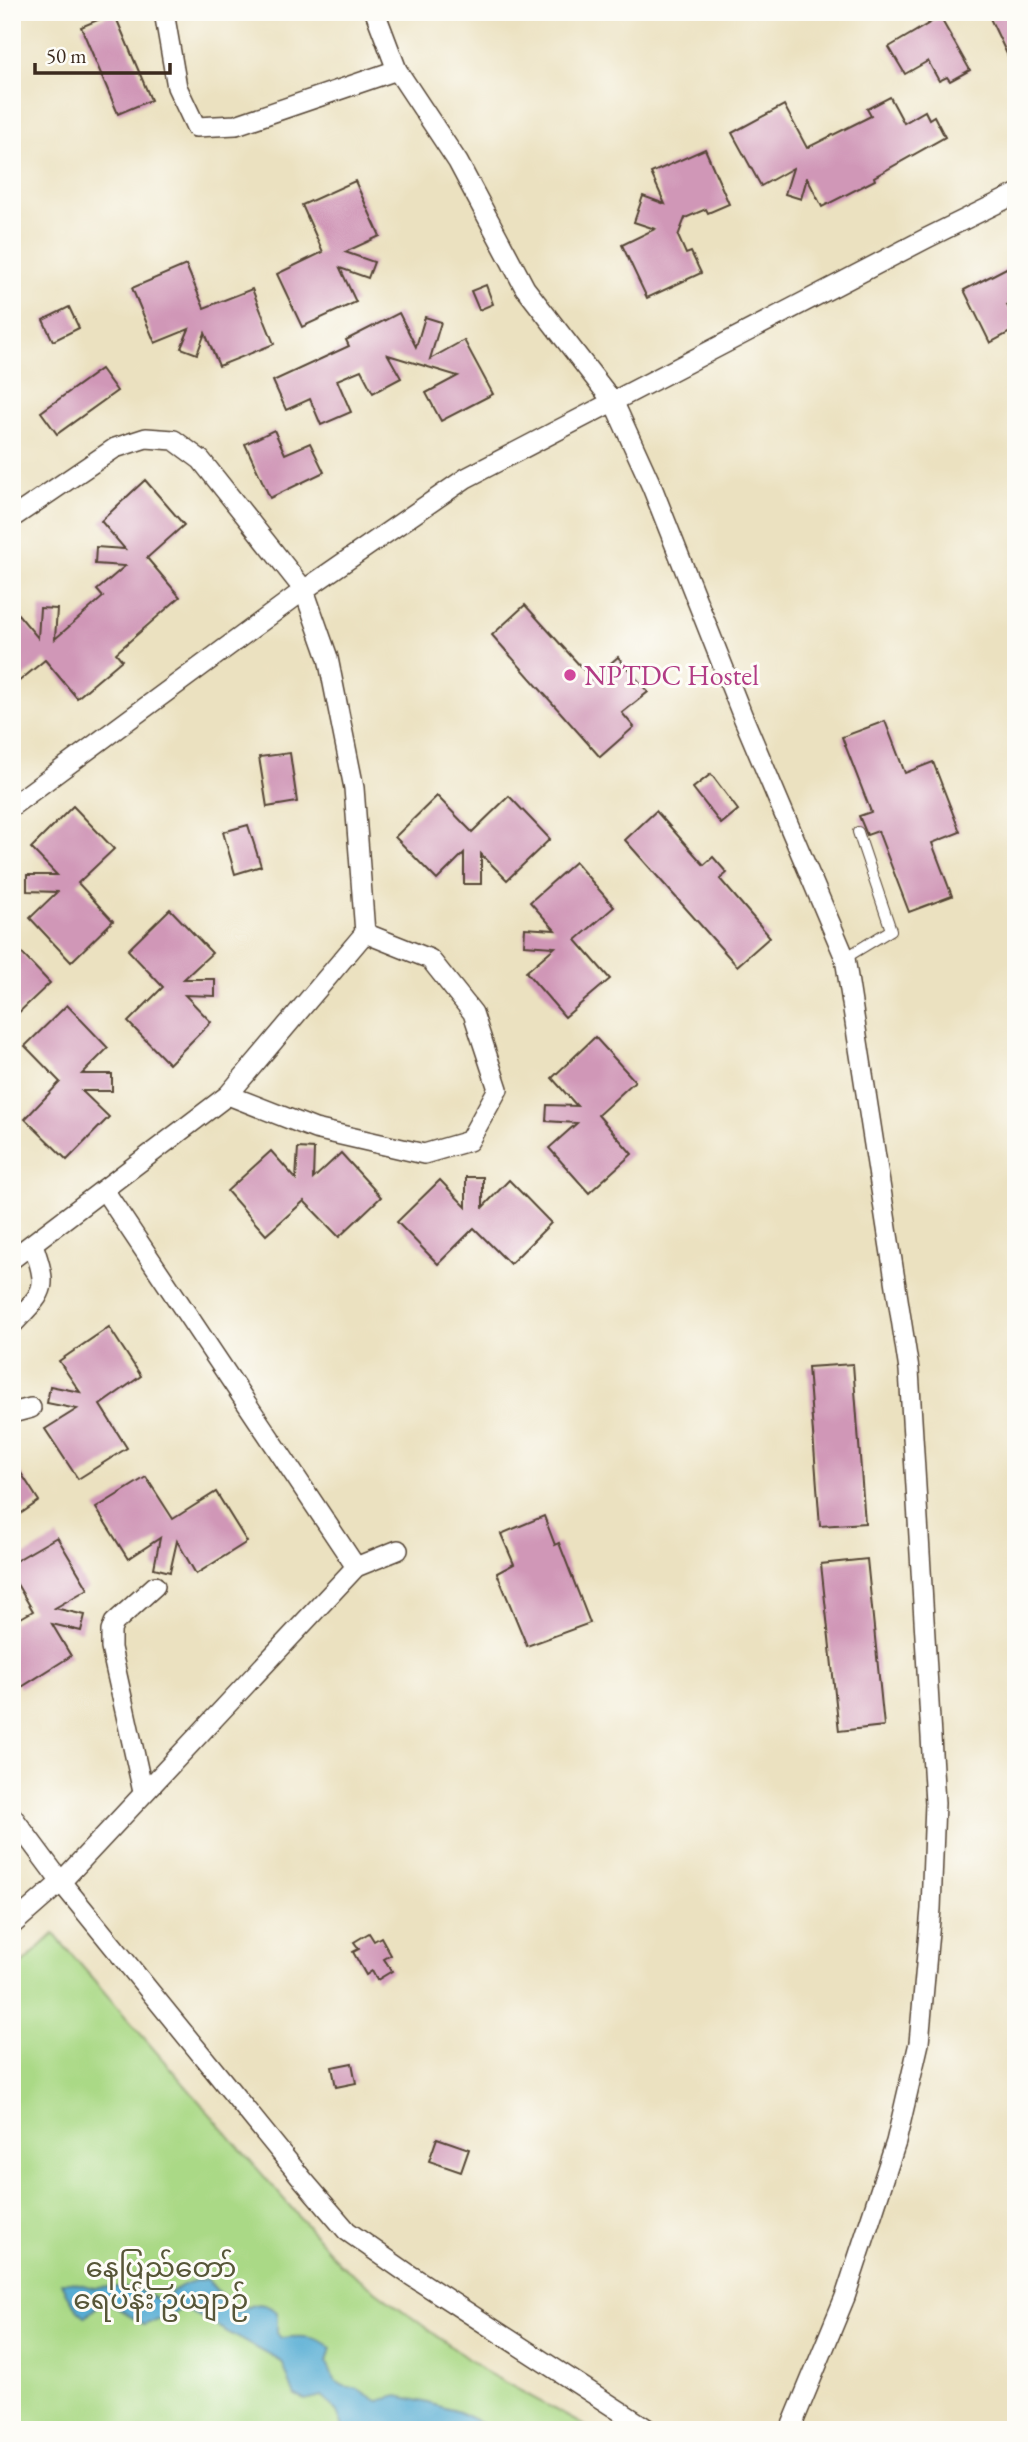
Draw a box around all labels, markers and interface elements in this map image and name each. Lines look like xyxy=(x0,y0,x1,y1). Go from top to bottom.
scale bar xyxy=(35,32,170,76)
text: 50 m xyxy=(46,42,87,69)
place label: NPTDC Hostel xyxy=(584,657,759,693)
marker: NPTDC Hostel xyxy=(562,667,578,683)
park label: နေပြည်တော် ရေပန်း ဥယျာဉ် xyxy=(73,2249,249,2322)

